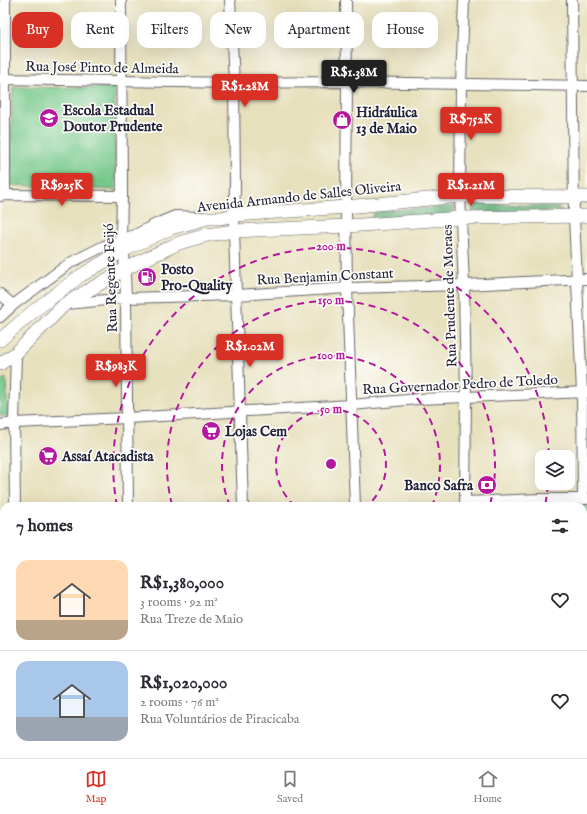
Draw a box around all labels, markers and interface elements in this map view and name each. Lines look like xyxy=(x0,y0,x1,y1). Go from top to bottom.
chip: Buy xyxy=(12,12,63,48)
chip: Rent xyxy=(71,12,129,48)
chip: Filters xyxy=(137,12,202,48)
chip: New xyxy=(210,12,266,48)
chip: Apartment xyxy=(274,12,364,48)
chip: House xyxy=(372,12,438,48)
street label: Rua José Pinto de Almeida xyxy=(25,58,180,78)
pin: R$1.38M xyxy=(317,60,391,94)
text: R$1.38M xyxy=(331,64,377,81)
pin: R$1.28M xyxy=(208,74,282,108)
text: R$1.28M xyxy=(221,78,269,95)
place label: Escola Estadual Doutor Prudente xyxy=(63,102,163,136)
place label: Hidráulica 13 de Maio xyxy=(356,104,418,138)
school or university icon: Escola Estadual Doutor Prudente xyxy=(38,107,60,129)
pin: R$752K xyxy=(438,107,504,141)
shop icon: Hidráulica 13 de Maio xyxy=(331,109,353,131)
text: R$752K xyxy=(449,111,493,128)
pin: R$925K xyxy=(29,173,95,207)
pin: R$1.21M xyxy=(434,173,508,207)
text: R$925K xyxy=(41,177,83,194)
street label: Avenida Armando de Salles Oliveira xyxy=(195,177,403,217)
text: R$1.21M xyxy=(447,177,495,194)
street label: Rua Regente Feijó xyxy=(100,223,122,333)
street label: Rua Prudente de Moraes xyxy=(439,224,461,368)
text: 200 m xyxy=(316,239,346,254)
place label: Posto Pro-Quality xyxy=(161,261,233,295)
street label: Rua Benjamin Constant xyxy=(256,264,394,290)
fuel station icon: Posto Pro-Quality xyxy=(136,266,158,288)
text: 150 m xyxy=(318,293,345,308)
pin: R$1.02M xyxy=(213,334,287,368)
text: R$1.02M xyxy=(225,338,275,355)
text: 100 m xyxy=(317,348,346,363)
pin: R$983K xyxy=(83,354,149,388)
text: R$983K xyxy=(95,358,137,375)
street label: Rua Governador Pedro de Toledo xyxy=(362,371,559,399)
text: 50 m xyxy=(320,402,343,417)
supermarket icon: Lojas Cem xyxy=(200,420,222,442)
place label: Lojas Cem xyxy=(225,423,287,441)
supermarket icon: Assaí Atacadista xyxy=(37,445,59,467)
place label: Assaí Atacadista xyxy=(61,448,154,466)
map controls xyxy=(535,450,575,490)
button: layers xyxy=(535,450,575,490)
centre of rings xyxy=(324,457,338,471)
bank icon: Banco Safra xyxy=(476,474,498,496)
place label: Banco Safra xyxy=(404,477,474,495)
icon: filters xyxy=(549,515,571,537)
text: 7 homes xyxy=(16,516,73,537)
text: R$1,380,000 xyxy=(140,573,224,594)
icon: home xyxy=(48,576,96,624)
icon: heart xyxy=(549,589,571,611)
text: 3 rooms · 92 m² xyxy=(140,594,218,611)
text: Rua Treze de Maio xyxy=(140,611,243,628)
text: R$1,020,000 xyxy=(140,673,227,694)
icon: home xyxy=(48,677,96,725)
icon: heart xyxy=(549,690,571,712)
text: 2 rooms · 76 m² xyxy=(140,694,219,711)
text: Rua Voluntários de Piracicaba xyxy=(140,711,300,728)
tab: Map xyxy=(85,768,107,806)
tab: Saved xyxy=(277,768,303,806)
tab: Home xyxy=(473,768,502,806)

